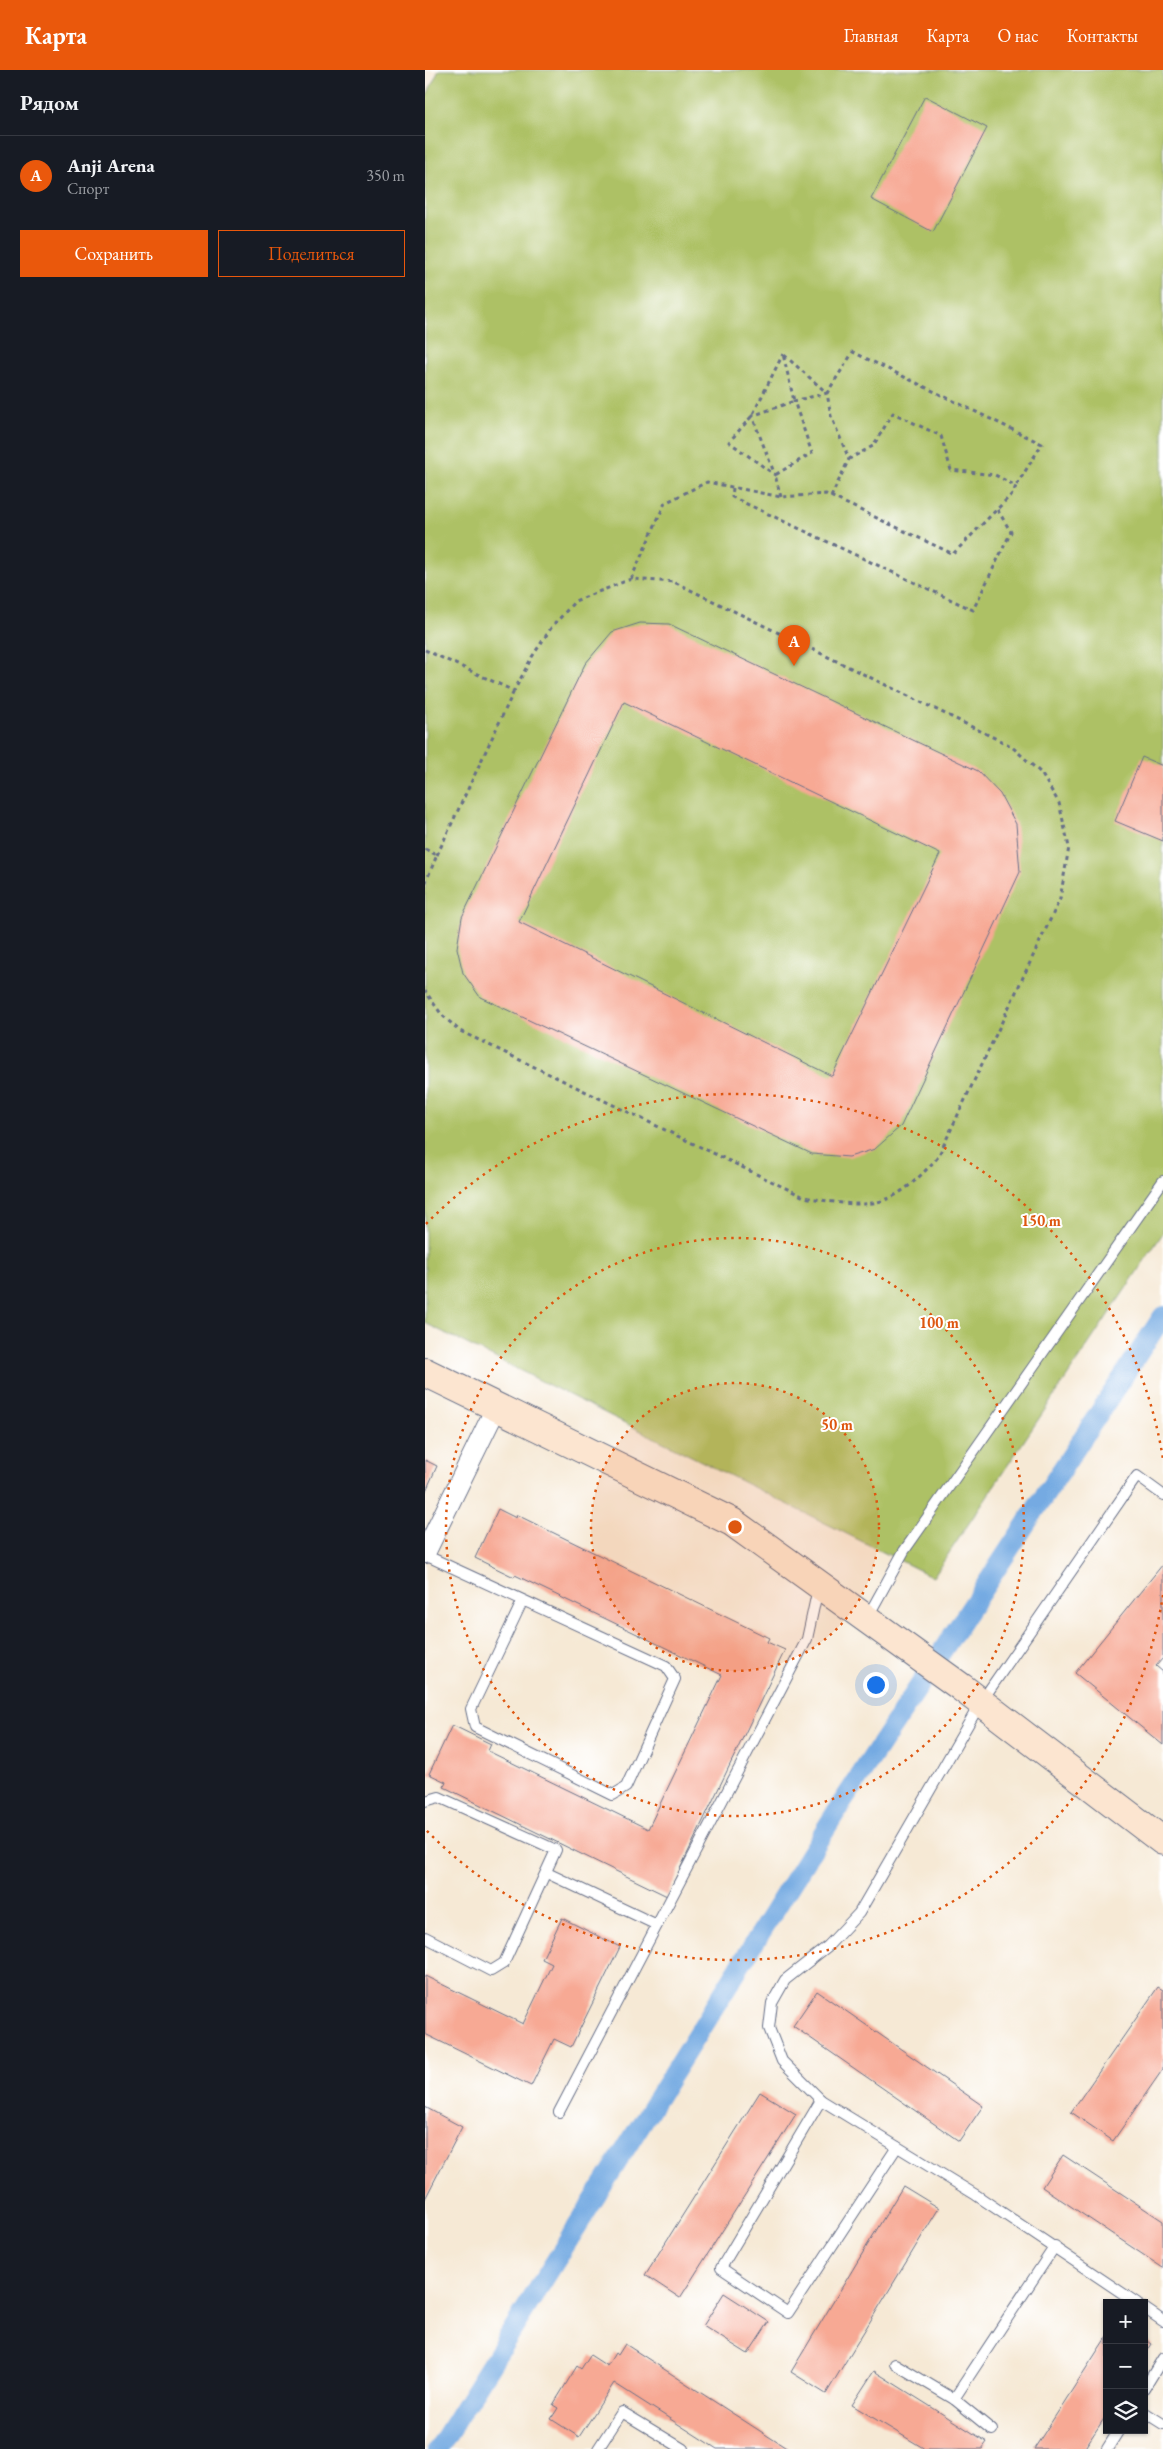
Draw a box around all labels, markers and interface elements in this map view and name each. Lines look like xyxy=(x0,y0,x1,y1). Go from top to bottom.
text: Карта xyxy=(25,20,87,51)
text: Главная xyxy=(844,24,898,47)
text: Карта xyxy=(926,24,969,47)
text: О нас xyxy=(997,24,1039,47)
text: Контакты xyxy=(1067,24,1138,47)
text: Рядом xyxy=(20,89,79,116)
text: Anji Arena xyxy=(67,153,155,178)
text: A xyxy=(30,165,42,186)
text: 350 m xyxy=(366,165,405,186)
text: Спорт xyxy=(67,178,109,199)
button: Сохранить xyxy=(20,230,208,277)
button: Поделиться xyxy=(218,230,405,277)
pin: A xyxy=(778,625,810,666)
text: 150 m xyxy=(1021,1211,1061,1230)
text: 100 m xyxy=(919,1313,959,1332)
text: 50 m xyxy=(821,1415,853,1434)
centre of rings xyxy=(726,1518,744,1536)
your location xyxy=(863,1672,889,1698)
map controls xyxy=(1103,2299,1148,2434)
button: + xyxy=(1103,2299,1148,2344)
button: − xyxy=(1103,2344,1148,2389)
button: layers xyxy=(1103,2389,1148,2434)

